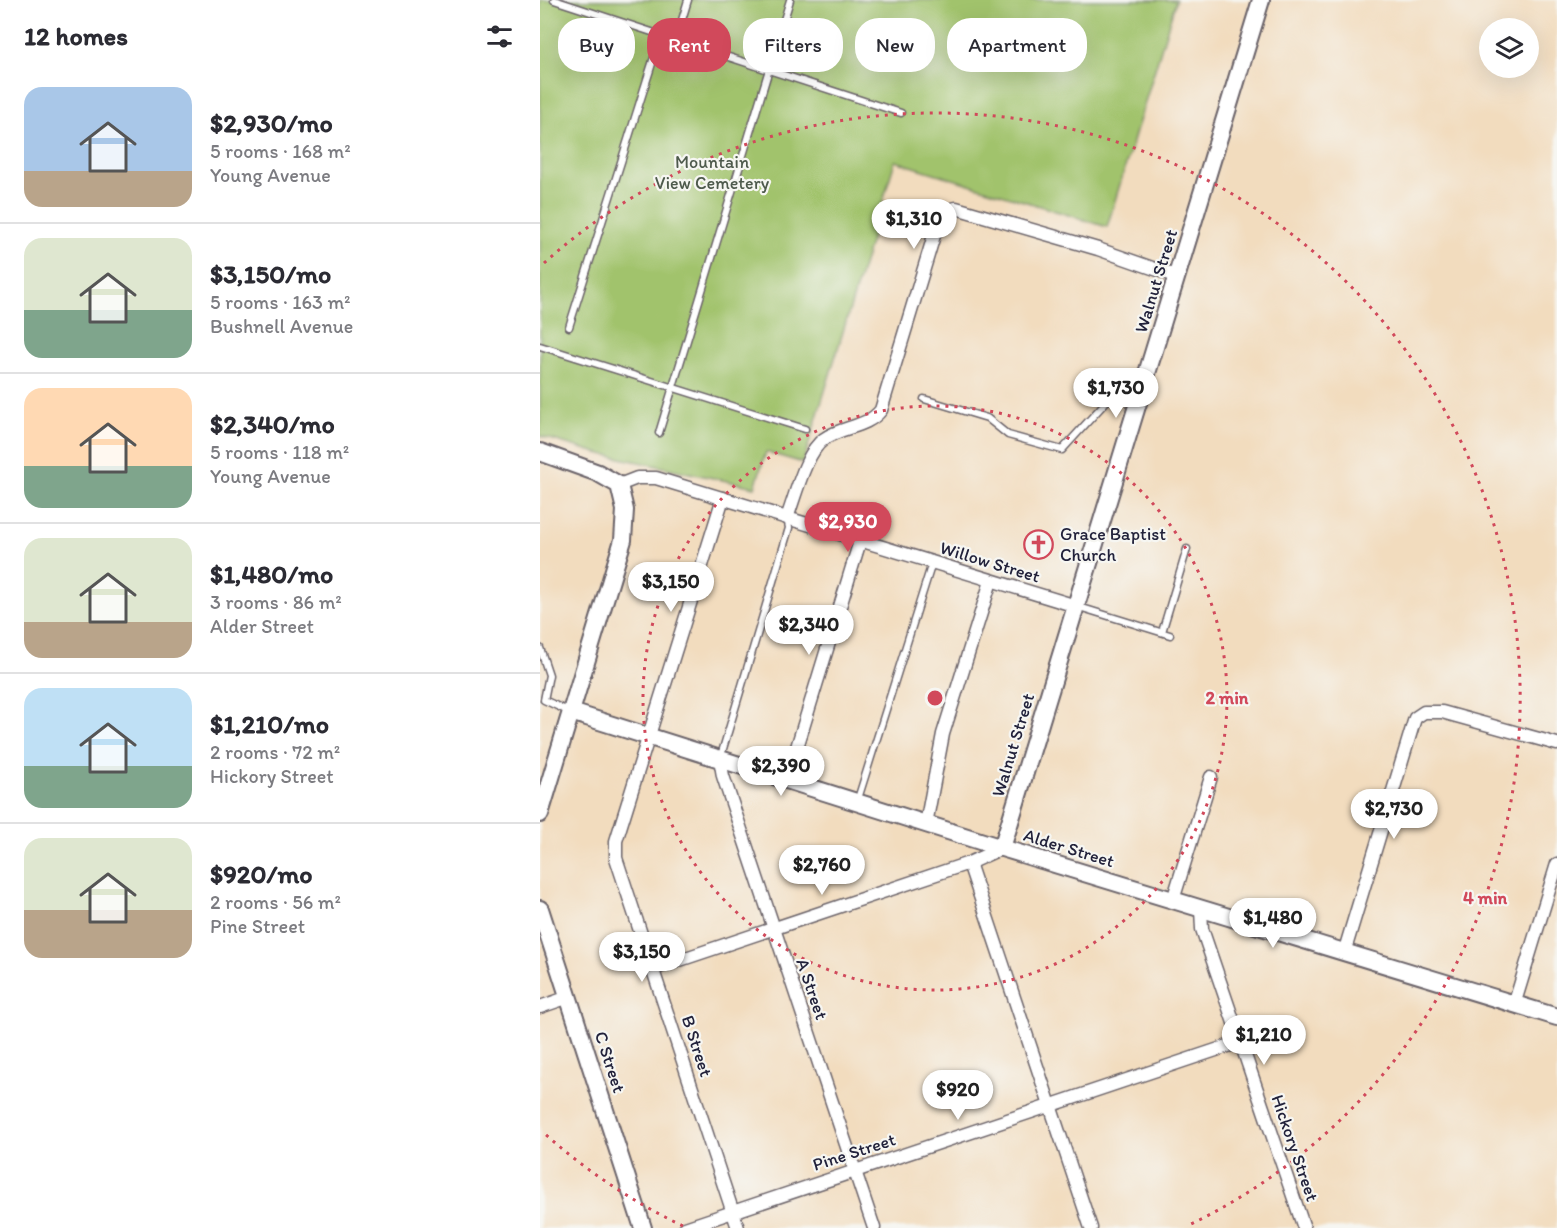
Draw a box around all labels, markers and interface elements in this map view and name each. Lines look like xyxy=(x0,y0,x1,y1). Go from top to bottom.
chip: Buy xyxy=(558,18,635,72)
chip: Rent xyxy=(647,18,731,72)
chip: Filters xyxy=(743,18,843,72)
chip: New xyxy=(855,18,935,72)
chip: Apartment xyxy=(947,18,1087,72)
map controls xyxy=(1479,18,1539,78)
button: layers xyxy=(1479,18,1539,78)
text: 12 homes xyxy=(24,20,128,52)
icon: filters xyxy=(483,20,516,53)
text: $2,930/mo xyxy=(210,107,333,139)
icon: home xyxy=(72,111,144,183)
text: 5 rooms · 168 m² xyxy=(210,139,351,163)
park label: Mountain View Cemetery xyxy=(655,151,770,194)
text: Young Avenue xyxy=(210,163,331,187)
pin: $1,310 xyxy=(865,199,963,250)
text: $1,310 xyxy=(886,206,942,230)
street label: Walnut Street xyxy=(1130,226,1182,335)
text: $3,150/mo xyxy=(210,258,331,290)
icon: home xyxy=(72,262,144,334)
text: 5 rooms · 163 m² xyxy=(210,290,351,314)
text: Bushnell Avenue xyxy=(210,314,353,338)
pin: $1,730 xyxy=(1067,368,1165,419)
text: $1,730 xyxy=(1087,375,1145,399)
text: $2,340/mo xyxy=(210,408,335,440)
icon: home xyxy=(72,412,144,484)
text: 5 rooms · 118 m² xyxy=(210,440,349,464)
text: Young Avenue xyxy=(210,464,331,488)
pin: $2,930 xyxy=(799,502,897,553)
text: $2,930 xyxy=(818,509,878,533)
place label: Grace Baptist Church xyxy=(1060,523,1166,566)
church icon: Grace Baptist Church xyxy=(1023,528,1055,560)
street label: Willow Street xyxy=(937,536,1043,588)
text: $1,480/mo xyxy=(210,558,333,590)
icon: home xyxy=(72,562,144,634)
pin: $3,150 xyxy=(622,562,720,613)
text: $3,150 xyxy=(642,569,700,593)
text: 3 rooms · 86 m² xyxy=(210,590,342,614)
pin: $2,340 xyxy=(760,605,858,656)
text: $2,340 xyxy=(779,612,839,636)
text: Alder Street xyxy=(210,614,314,638)
text: 2 min xyxy=(1206,687,1249,709)
centre of rings xyxy=(925,688,945,708)
street label: Walnut Street xyxy=(987,690,1039,799)
text: $1,210/mo xyxy=(210,708,329,740)
icon: home xyxy=(72,712,144,784)
text: 2 rooms · 72 m² xyxy=(210,740,340,764)
pin: $2,390 xyxy=(732,746,830,797)
text: $2,390 xyxy=(751,753,811,777)
text: Hickory Street xyxy=(210,764,334,788)
pin: $2,730 xyxy=(1345,789,1443,840)
text: $2,730 xyxy=(1365,796,1423,820)
street label: Alder Street xyxy=(1021,824,1117,872)
pin: $2,760 xyxy=(773,845,871,896)
text: $2,760 xyxy=(793,852,851,876)
text: $920/mo xyxy=(210,858,312,890)
icon: home xyxy=(72,862,144,934)
text: 4 min xyxy=(1463,887,1508,909)
text: 2 rooms · 56 m² xyxy=(210,890,341,914)
pin: $1,480 xyxy=(1224,898,1322,949)
text: $1,480 xyxy=(1243,905,1303,929)
text: Pine Street xyxy=(210,914,305,938)
pin: $3,150 xyxy=(593,932,691,983)
text: $3,150 xyxy=(613,939,671,963)
street label: A Street xyxy=(791,956,833,1023)
street label: B Street xyxy=(677,1013,717,1080)
pin: $1,210 xyxy=(1215,1015,1313,1066)
text: $1,210 xyxy=(1236,1022,1292,1046)
street label: C Street xyxy=(590,1029,630,1096)
pin: $920 xyxy=(922,1070,994,1121)
text: $920 xyxy=(936,1077,980,1101)
street label: Hickory Street xyxy=(1266,1092,1324,1204)
street label: Pine Street xyxy=(810,1128,898,1176)

